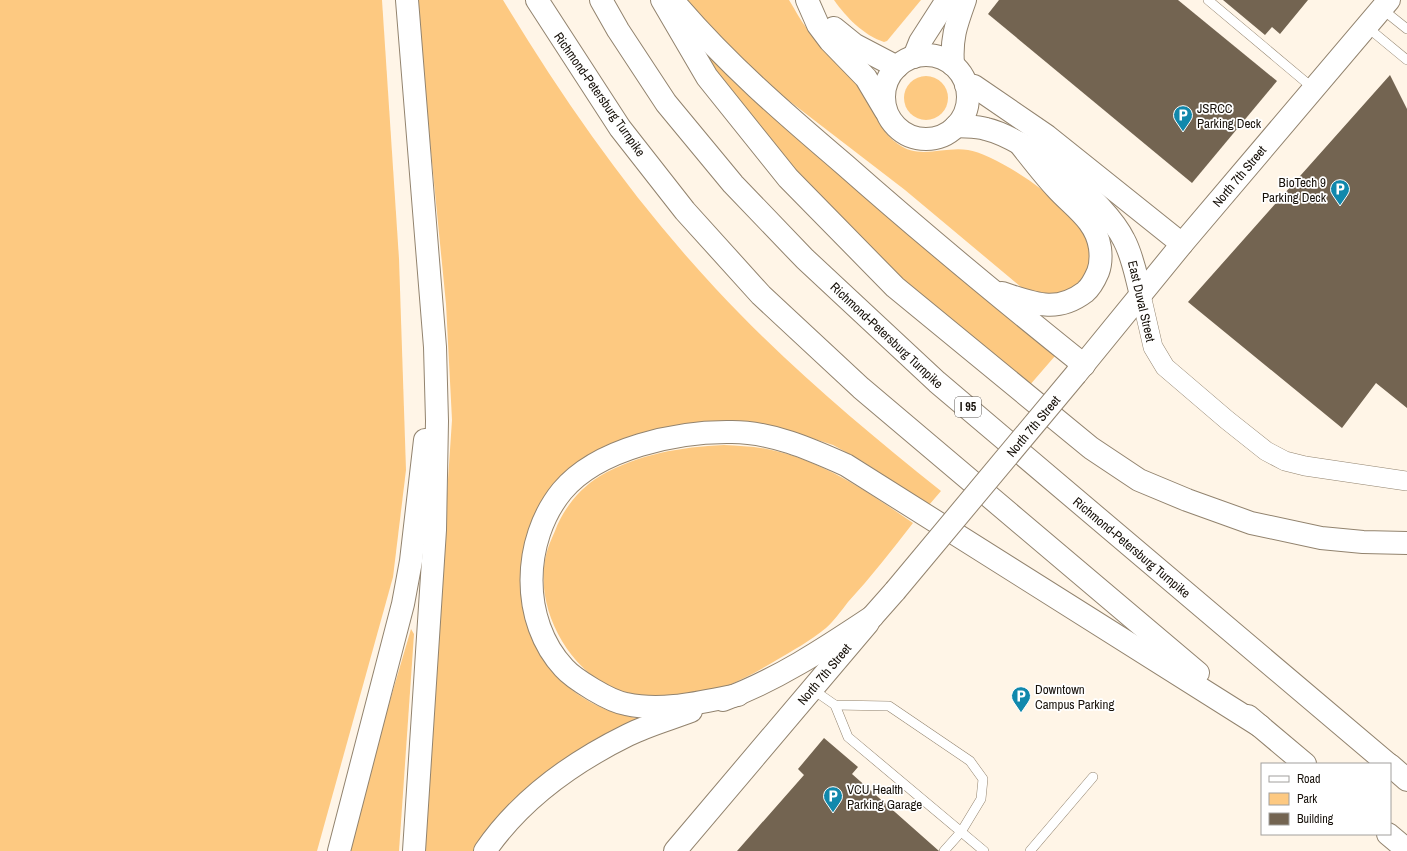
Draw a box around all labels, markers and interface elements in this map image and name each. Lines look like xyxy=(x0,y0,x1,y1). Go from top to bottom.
street label: Richmond-Petersburg Turnpike xyxy=(550,29,649,160)
place label: JSRCC Parking Deck xyxy=(1197,100,1262,132)
parking icon: JSRCC Parking Deck xyxy=(1172,104,1194,132)
street label: North 7th Street xyxy=(1209,142,1270,211)
place label: BioTech 9 Parking Deck xyxy=(1262,174,1327,206)
parking icon: BioTech 9 Parking Deck xyxy=(1329,178,1351,206)
street label: East Duval Street xyxy=(1124,259,1159,343)
street label: Richmond-Petersburg Turnpike xyxy=(827,279,947,392)
street label: North 7th Street xyxy=(1003,392,1064,461)
road number: I 95 xyxy=(955,397,981,417)
street label: Richmond-Petersburg Turnpike xyxy=(1069,493,1194,602)
street label: North 7th Street xyxy=(794,640,855,709)
place label: Downtown Campus Parking xyxy=(1035,681,1114,713)
parking icon: Downtown Campus Parking xyxy=(1010,685,1032,713)
legend xyxy=(1261,763,1391,835)
text: Road xyxy=(1297,771,1321,787)
place label: VCU Health Parking Garage xyxy=(847,781,922,813)
parking icon: VCU Health Parking Garage xyxy=(822,785,844,813)
text: Park xyxy=(1297,791,1317,807)
text: Building xyxy=(1297,811,1334,827)

